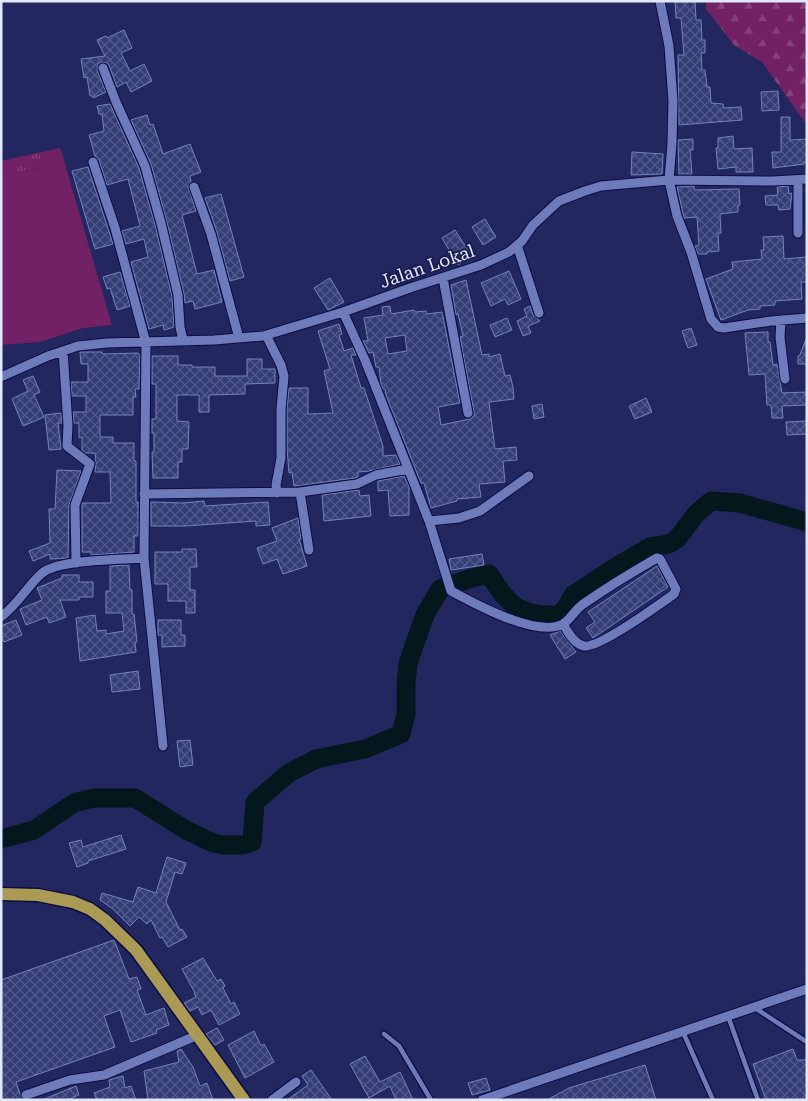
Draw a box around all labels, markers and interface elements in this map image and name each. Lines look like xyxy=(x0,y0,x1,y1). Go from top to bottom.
street label: Jalan Lokal xyxy=(377,240,478,292)

